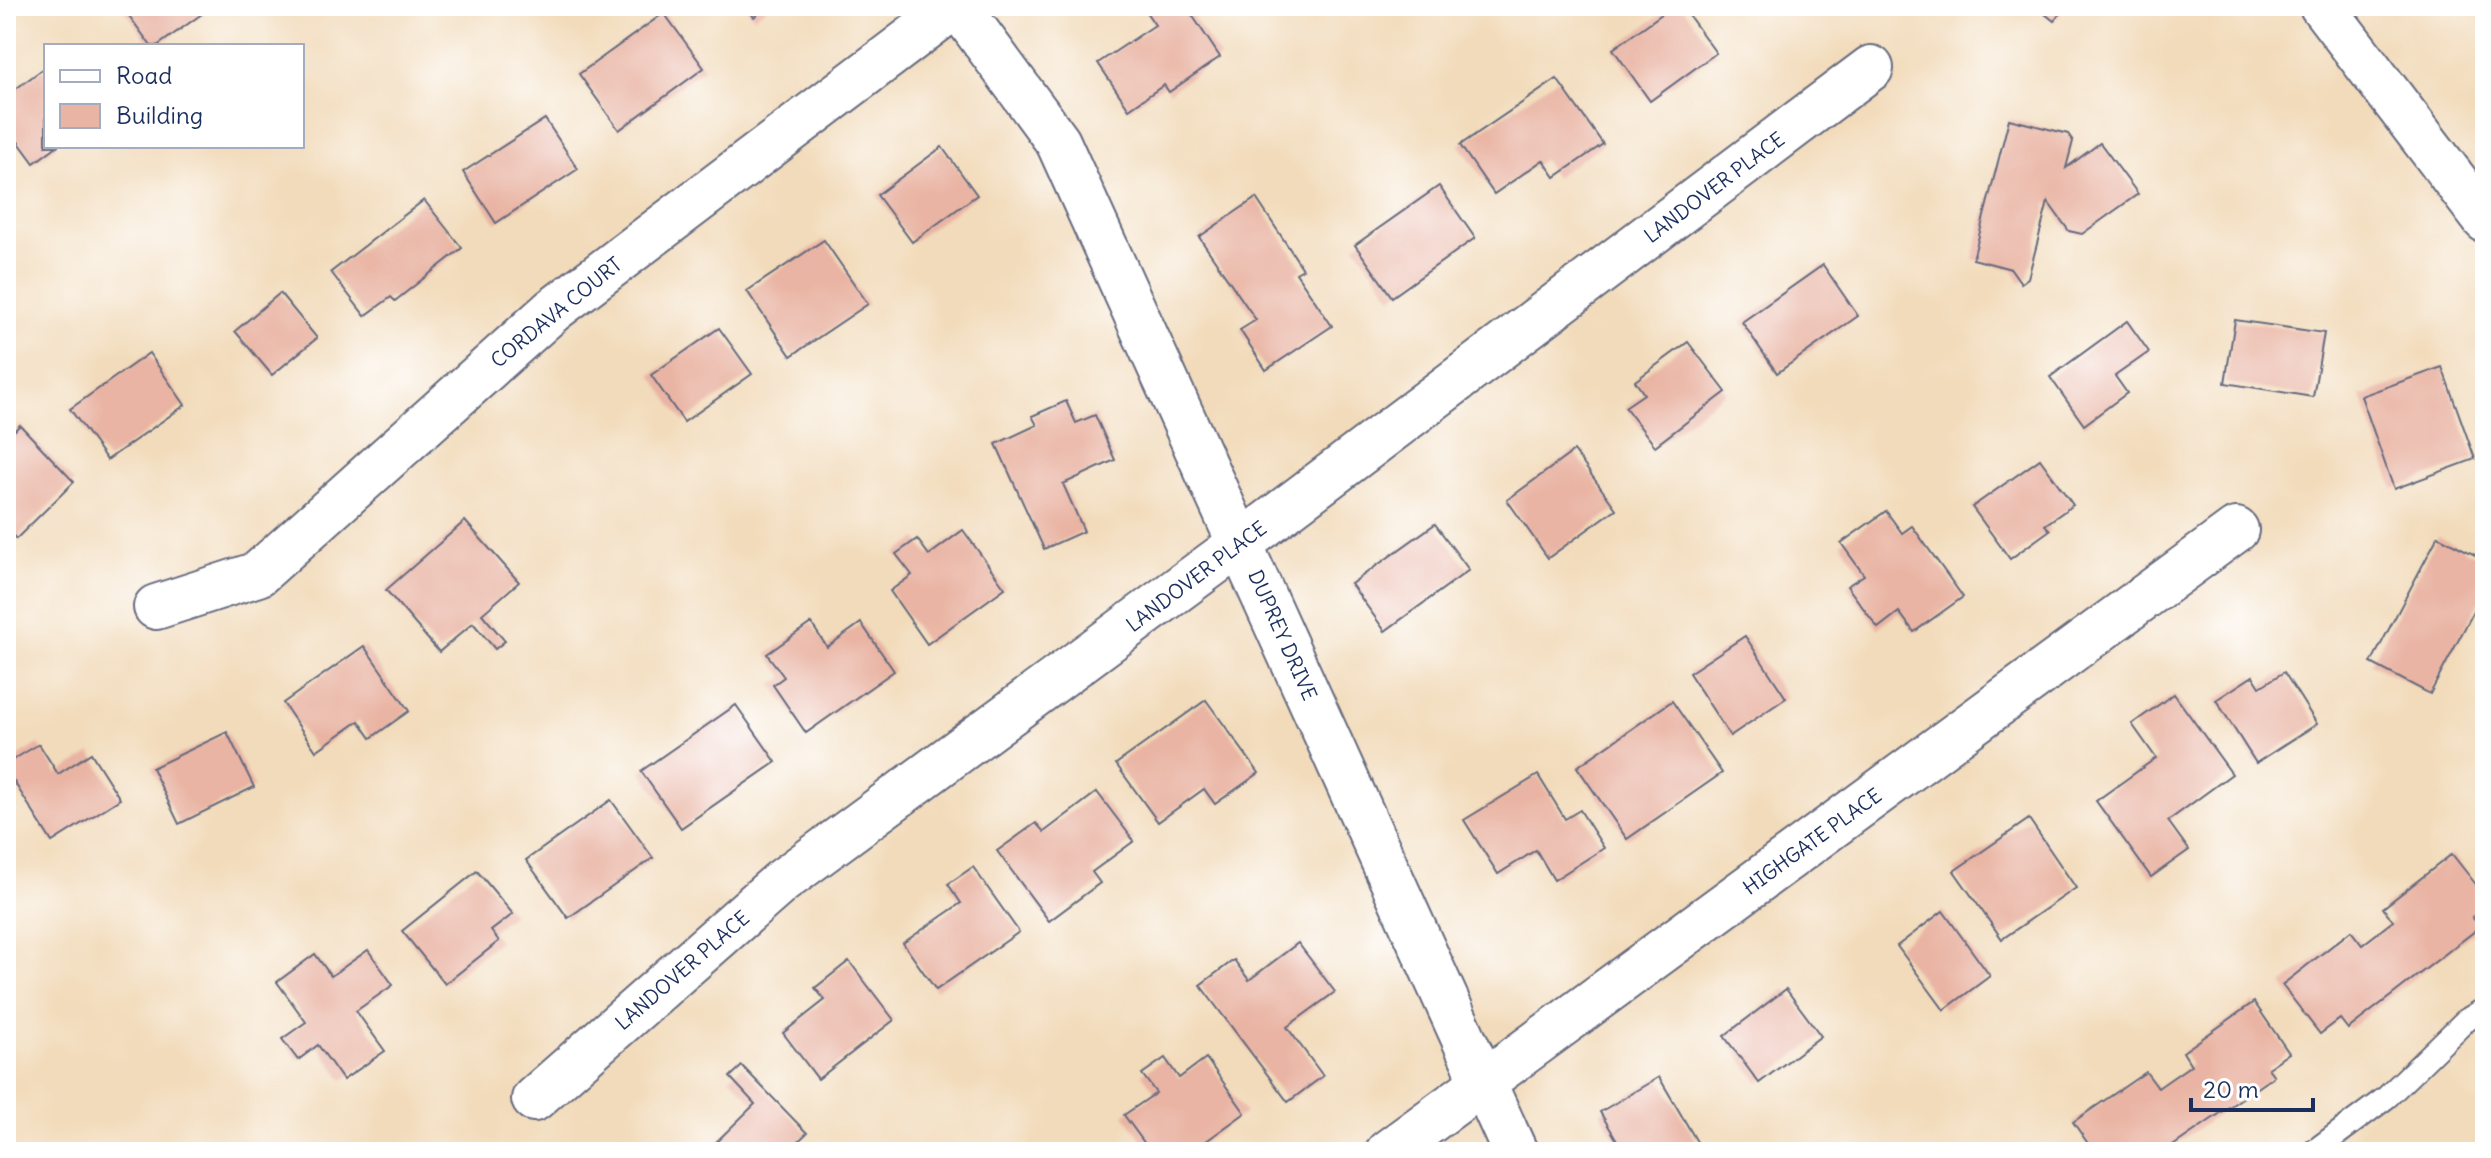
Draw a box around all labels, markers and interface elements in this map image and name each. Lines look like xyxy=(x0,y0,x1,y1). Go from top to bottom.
legend xyxy=(44,44,304,148)
text: Road xyxy=(116,60,172,90)
text: Building xyxy=(116,100,203,130)
street label: LANDOVER PLACE xyxy=(1639,126,1789,248)
street label: CORDAVA COURT xyxy=(485,251,627,373)
street label: LANDOVER PLACE xyxy=(1121,515,1271,637)
street label: DUPREY DRIVE xyxy=(1243,566,1323,704)
street label: HIGHGATE PLACE xyxy=(1738,782,1886,900)
street label: LANDOVER PLACE xyxy=(610,905,754,1035)
scale bar xyxy=(2191,1062,2313,1112)
text: 20 m xyxy=(2203,1074,2259,1104)

